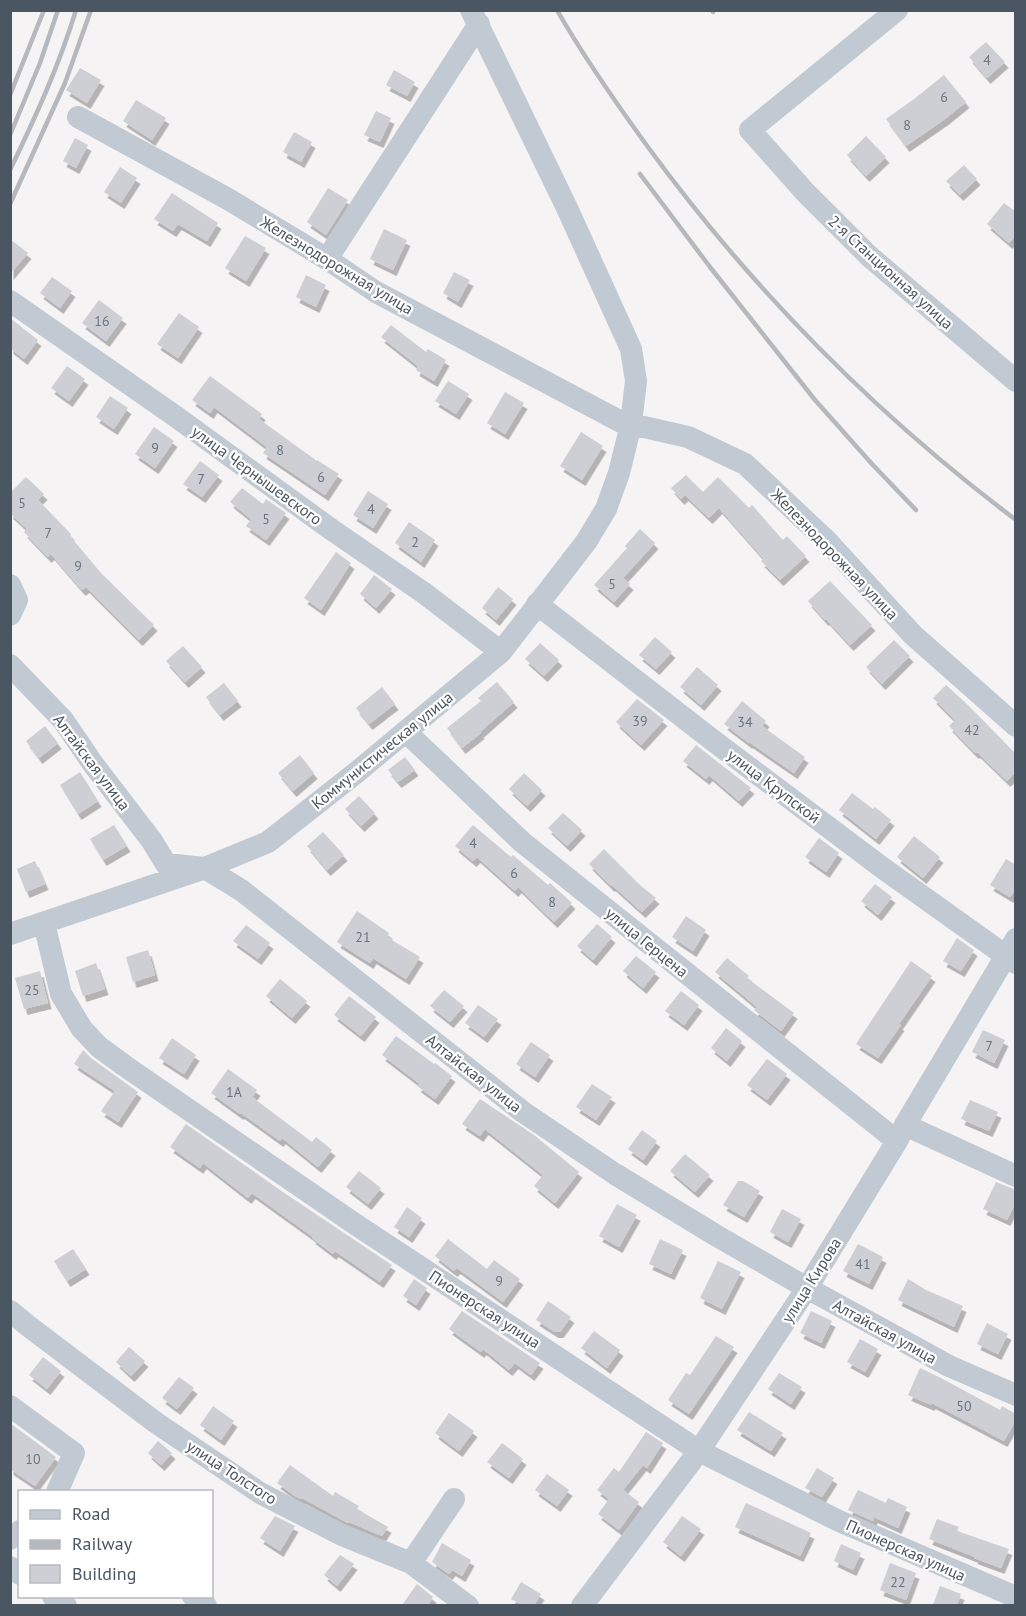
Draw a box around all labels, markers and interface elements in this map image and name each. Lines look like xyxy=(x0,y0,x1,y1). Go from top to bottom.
house number: 4 xyxy=(983,51,991,69)
house number: 6 xyxy=(940,88,948,106)
house number: 8 xyxy=(903,116,911,134)
street label: Железнодорожная улица xyxy=(256,211,417,319)
street label: 2-я Станционная улица xyxy=(824,211,958,333)
house number: 16 xyxy=(94,312,110,330)
street label: улица Чернышевского xyxy=(188,421,326,529)
house number: 9 xyxy=(151,439,159,457)
house number: 8 xyxy=(276,441,284,459)
house number: 6 xyxy=(317,468,325,486)
house number: 7 xyxy=(197,470,205,488)
street label: Железнодорожная улица xyxy=(766,484,903,624)
house number: 5 xyxy=(18,494,26,512)
house number: 4 xyxy=(367,500,375,518)
house number: 5 xyxy=(262,510,270,528)
house number: 7 xyxy=(44,524,52,542)
house number: 2 xyxy=(411,533,419,551)
house number: 9 xyxy=(74,557,82,575)
house number: 5 xyxy=(608,575,616,593)
street label: Коммунистическая улица xyxy=(307,687,457,813)
street label: Алтайская улица xyxy=(49,710,135,814)
house number: 39 xyxy=(632,712,648,730)
house number: 34 xyxy=(737,713,753,731)
house number: 42 xyxy=(964,721,980,739)
street label: улица Крупской xyxy=(724,745,824,827)
house number: 4 xyxy=(469,834,477,852)
house number: 6 xyxy=(510,864,518,882)
house number: 8 xyxy=(548,893,556,911)
street label: улица Герцена xyxy=(602,903,692,981)
house number: 21 xyxy=(355,928,371,946)
house number: 25 xyxy=(24,981,40,999)
street label: Алтайская улица xyxy=(422,1029,526,1117)
house number: 7 xyxy=(985,1037,993,1055)
house number: 1А xyxy=(226,1083,243,1101)
street label: улица Кирова xyxy=(777,1234,845,1326)
house number: 41 xyxy=(855,1255,871,1273)
street label: Пионерская улица xyxy=(426,1266,544,1352)
house number: 9 xyxy=(495,1272,503,1290)
street label: Алтайская улица xyxy=(830,1294,940,1368)
house number: 50 xyxy=(956,1397,972,1415)
street label: улица Толстого xyxy=(183,1435,281,1509)
house number: 10 xyxy=(25,1450,41,1468)
legend xyxy=(18,1490,213,1598)
text: Road xyxy=(72,1502,110,1525)
street label: Пионерская улица xyxy=(843,1515,969,1585)
text: Railway xyxy=(72,1532,133,1555)
text: Building xyxy=(72,1562,136,1585)
house number: 22 xyxy=(890,1573,906,1591)

